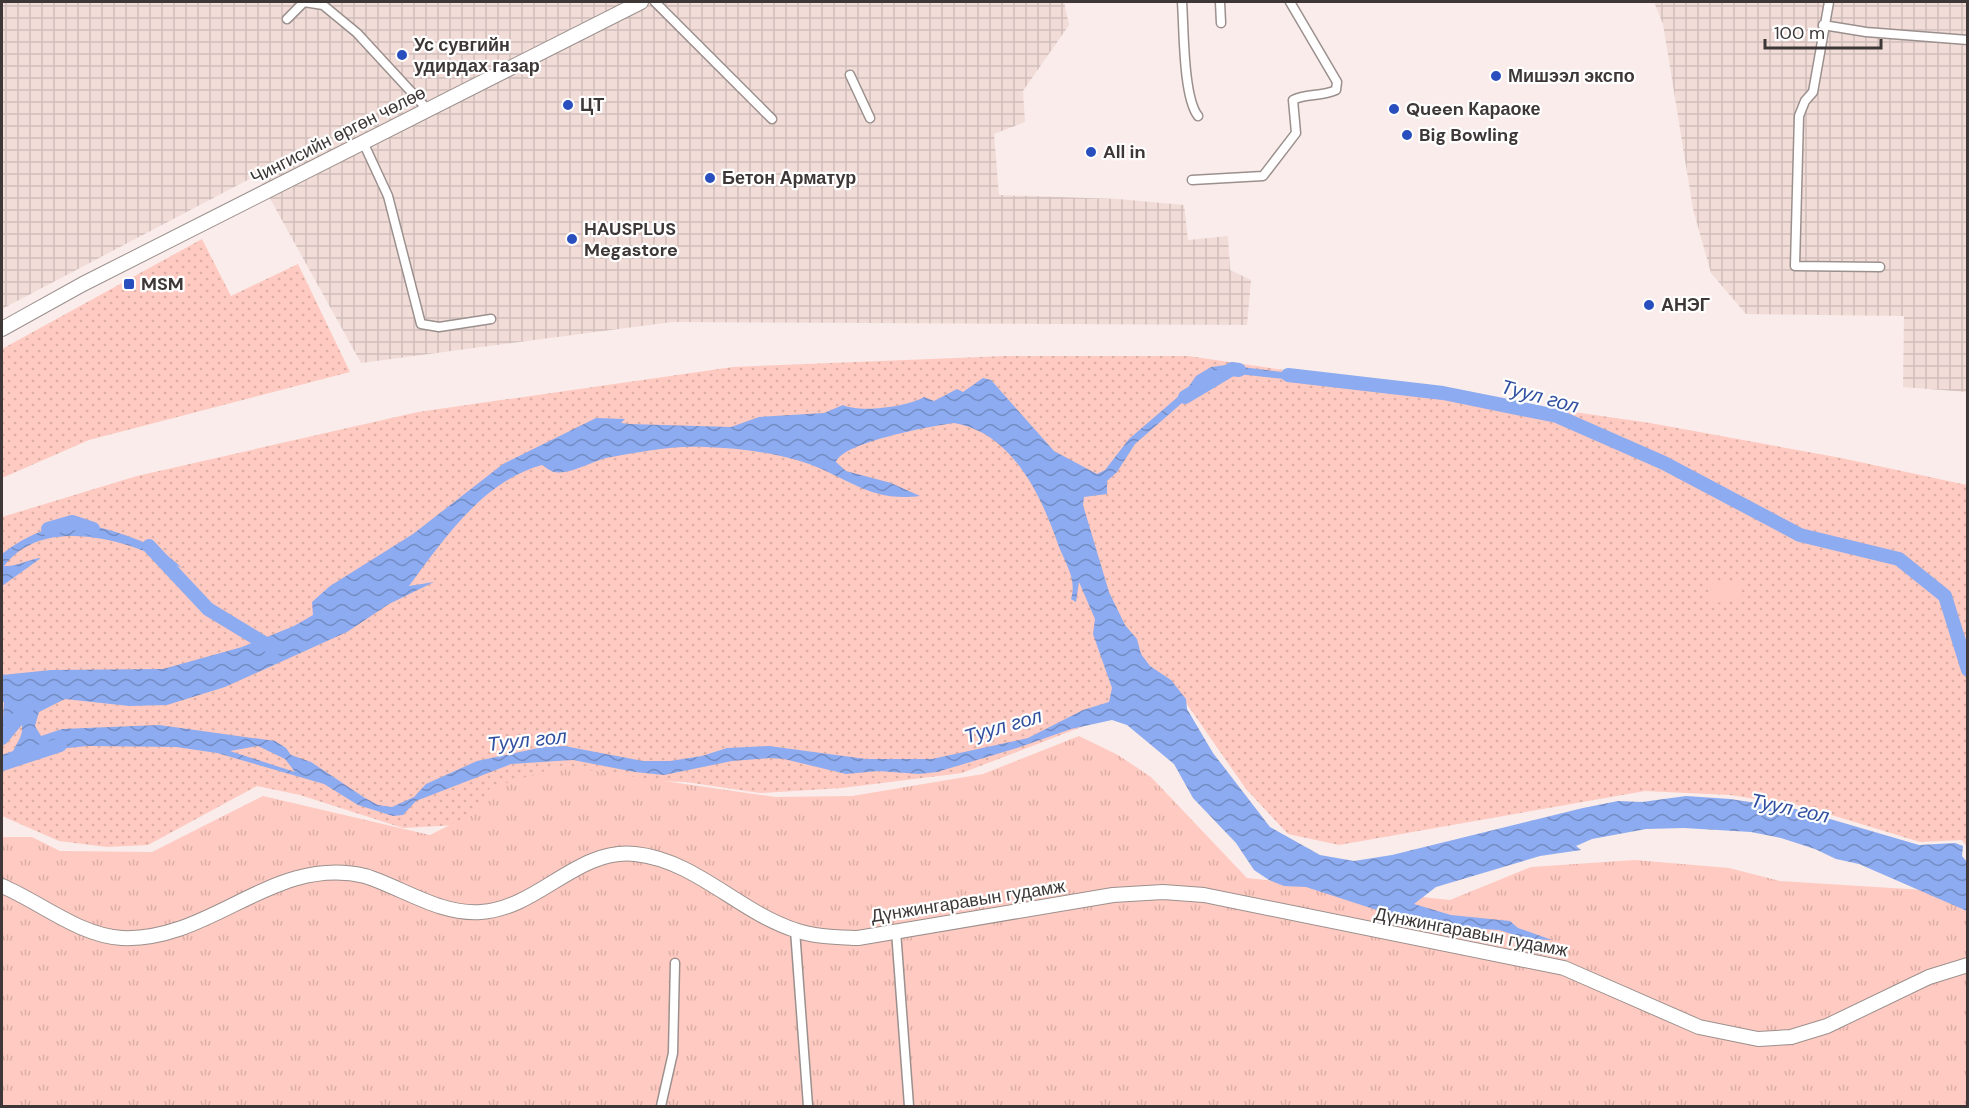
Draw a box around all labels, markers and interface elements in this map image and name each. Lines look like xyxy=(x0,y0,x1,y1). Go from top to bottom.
scale bar xyxy=(1765,12,1880,50)
text: 100 m xyxy=(1774,21,1825,45)
place label: Ус сувгийн удирдах газар xyxy=(414,33,540,78)
marker: Ус сувгийн удирдах газар xyxy=(395,48,409,62)
place label: Мишээл экспо xyxy=(1508,64,1635,88)
marker: Мишээл экспо xyxy=(1489,69,1503,83)
street label: Чингисийн өргөн чөлөө xyxy=(246,80,430,190)
place label: ЦТ xyxy=(580,93,604,117)
place label: Queen Караоке xyxy=(1406,97,1540,121)
marker: ЦТ xyxy=(561,98,575,112)
marker: Queen Караоке xyxy=(1387,102,1401,116)
place label: Big Bowling xyxy=(1419,123,1519,147)
marker: Big Bowling xyxy=(1400,128,1414,142)
place label: All in xyxy=(1103,140,1146,164)
marker: All in xyxy=(1084,145,1098,159)
place label: Бетон Арматур xyxy=(722,166,856,190)
marker: Бетон Арматур xyxy=(703,171,717,185)
place label: HAUSPLUS Megastore xyxy=(584,217,678,262)
marker: HAUSPLUS Megastore xyxy=(565,232,579,246)
place label: MSM xyxy=(141,272,184,296)
marker: MSM xyxy=(122,277,136,291)
place label: АНЭГ xyxy=(1661,293,1710,317)
marker: АНЭГ xyxy=(1642,298,1656,312)
water label: Туул гол xyxy=(1498,373,1582,419)
water label: Туул гол xyxy=(961,702,1045,750)
water label: Туул гол xyxy=(486,723,568,757)
water label: Туул гол xyxy=(1748,787,1832,829)
street label: Дүнжингаравын гудамж xyxy=(869,874,1067,928)
street label: Дүнжингаравын гудамж xyxy=(1372,901,1570,963)

